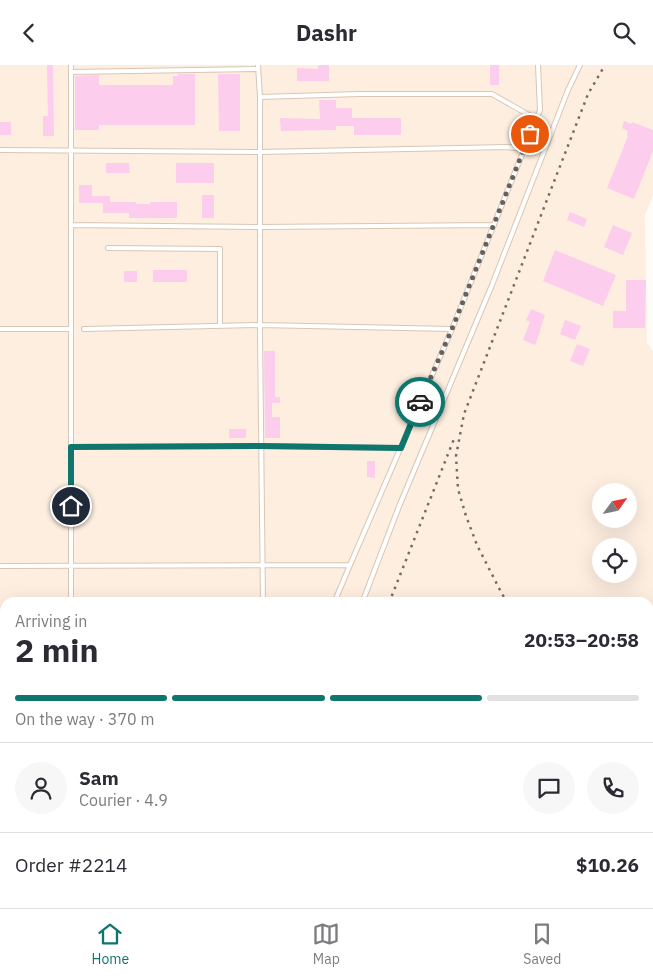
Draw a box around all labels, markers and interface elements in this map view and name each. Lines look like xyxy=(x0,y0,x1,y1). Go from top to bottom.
text: Dashr xyxy=(296,18,357,47)
icon: back xyxy=(15,19,43,47)
icon: search xyxy=(610,19,638,47)
pin xyxy=(509,113,551,155)
icon: bag xyxy=(516,120,544,148)
courier xyxy=(395,377,445,427)
icon: car xyxy=(406,388,434,416)
north arrow xyxy=(592,483,638,527)
map controls xyxy=(592,483,637,583)
pin xyxy=(50,485,92,527)
icon: home xyxy=(57,492,85,520)
button: locate xyxy=(592,538,637,583)
text: Arriving in xyxy=(15,611,87,631)
text: 20:53–20:58 xyxy=(524,628,639,652)
text: 2 min xyxy=(15,629,99,671)
text: On the way · 370 m xyxy=(15,709,154,729)
button: person xyxy=(15,762,67,814)
button: chat xyxy=(523,762,575,814)
button: phone xyxy=(587,762,639,814)
text: Sam xyxy=(79,766,119,790)
text: Courier · 4.9 xyxy=(79,790,168,810)
text: Order #2214 xyxy=(15,853,127,877)
text: $10.26 xyxy=(576,853,639,877)
tab: Home xyxy=(92,920,129,968)
tab: Map xyxy=(312,920,340,968)
tab: Saved xyxy=(523,920,561,968)

